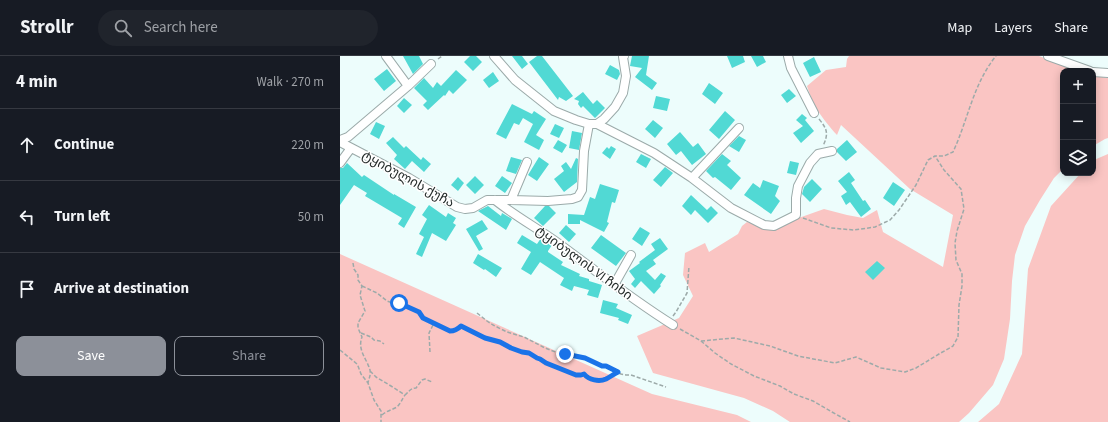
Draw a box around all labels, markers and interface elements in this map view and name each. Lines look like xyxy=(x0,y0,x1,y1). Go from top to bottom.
search box xyxy=(98,10,378,46)
text: Strollr xyxy=(20,14,74,41)
icon: search xyxy=(112,17,134,39)
text: Search here xyxy=(144,17,218,38)
text: Map xyxy=(947,18,972,38)
text: Layers xyxy=(994,18,1032,38)
text: Share xyxy=(1054,18,1088,38)
map controls xyxy=(1060,68,1096,176)
button: + xyxy=(1060,68,1096,104)
text: 4 min xyxy=(16,70,57,94)
text: Walk · 270 m xyxy=(256,73,324,91)
button: − xyxy=(1060,104,1096,140)
icon: ahead xyxy=(16,134,38,156)
text: Continue xyxy=(54,134,114,155)
text: 220 m xyxy=(291,136,324,154)
button: layers xyxy=(1060,140,1096,176)
street label: ტყიბულის ქუჩა xyxy=(358,146,458,212)
icon: left xyxy=(16,206,38,228)
text: Turn left xyxy=(54,206,110,227)
text: 50 m xyxy=(298,208,324,226)
street label: ტყიბულის VI ჩიხი xyxy=(532,222,636,304)
icon: arrive xyxy=(16,278,38,300)
text: Arrive at destination xyxy=(54,278,189,299)
route start xyxy=(390,294,408,312)
button: Save xyxy=(16,336,166,376)
button: Share xyxy=(174,336,324,376)
route end xyxy=(556,345,574,363)

